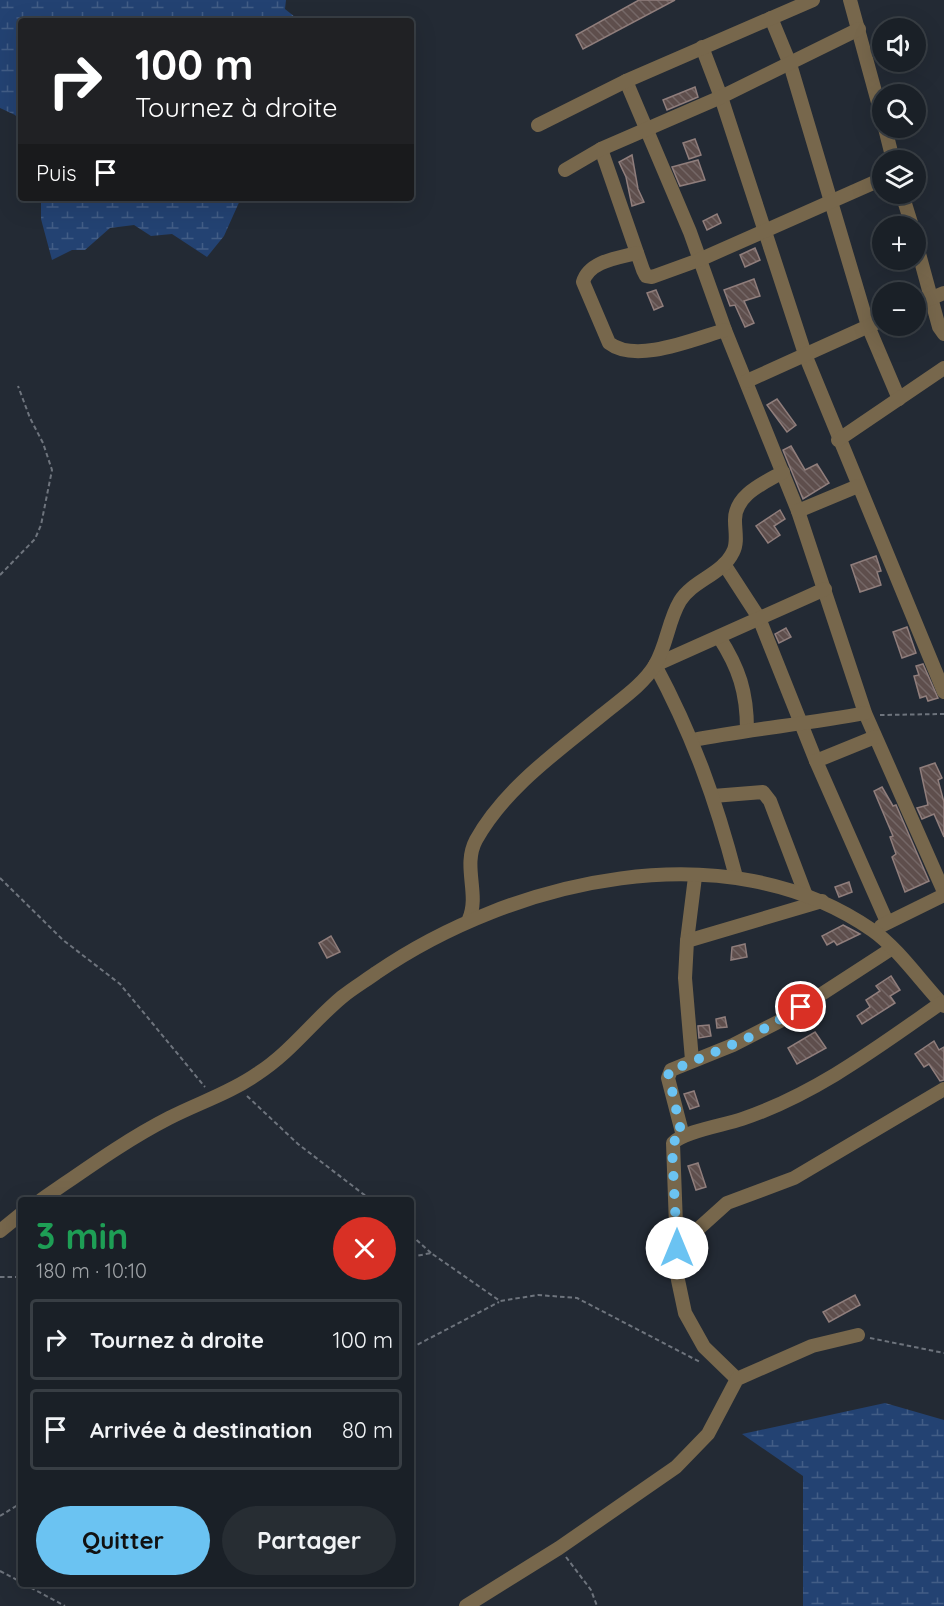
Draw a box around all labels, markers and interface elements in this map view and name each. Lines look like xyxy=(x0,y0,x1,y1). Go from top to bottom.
map controls xyxy=(872,18,926,336)
button: sound xyxy=(872,18,926,72)
text: 100 m xyxy=(135,38,253,91)
icon: right xyxy=(36,42,114,120)
button: search xyxy=(872,84,926,138)
text: Tournez à droite xyxy=(135,90,338,124)
button: layers xyxy=(872,150,926,204)
icon: arrive xyxy=(89,156,122,189)
text: Puis xyxy=(36,159,77,187)
button: + xyxy=(872,216,926,270)
button: − xyxy=(872,282,926,336)
pin xyxy=(775,981,826,1032)
icon: arrive xyxy=(784,990,817,1023)
text: 3 min xyxy=(36,1213,129,1258)
position arrow xyxy=(645,1216,709,1280)
button: close xyxy=(333,1217,396,1280)
text: 180 m · 10:10 xyxy=(36,1258,147,1283)
icon: right xyxy=(39,1323,72,1356)
text: Tournez à droite xyxy=(90,1326,264,1354)
text: 100 m xyxy=(333,1326,393,1354)
icon: arrive xyxy=(39,1413,72,1446)
text: Arrivée à destination xyxy=(90,1416,312,1444)
text: 80 m xyxy=(342,1416,393,1444)
button: Quitter xyxy=(36,1506,210,1575)
button: Partager xyxy=(222,1506,396,1575)

